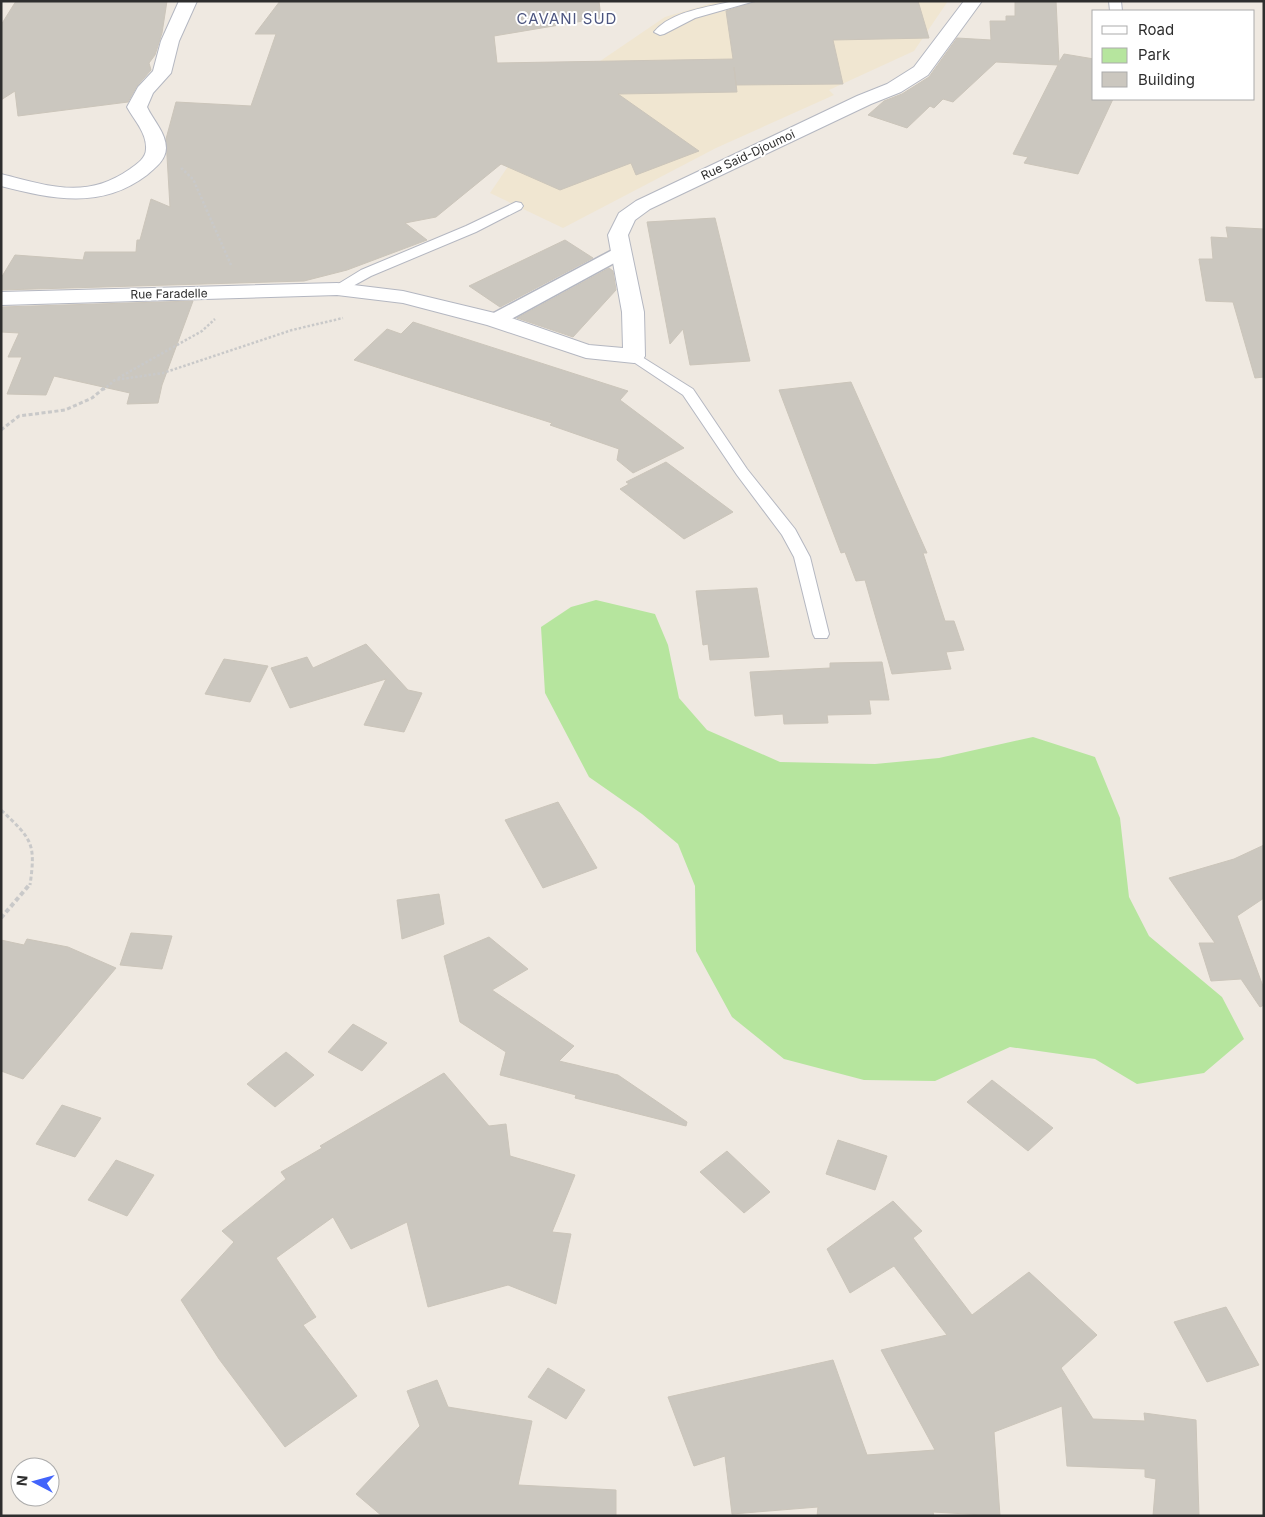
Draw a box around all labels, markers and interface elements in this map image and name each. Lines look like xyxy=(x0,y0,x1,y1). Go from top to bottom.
district label: CAVANI SUD xyxy=(517,9,617,28)
legend xyxy=(1092,10,1255,100)
text: Road xyxy=(1138,20,1174,39)
text: Park xyxy=(1138,45,1171,64)
text: Building xyxy=(1138,70,1195,89)
street label: Rue Said-Djoumoi xyxy=(698,126,797,183)
street label: Rue Faradelle xyxy=(130,285,208,302)
north arrow xyxy=(10,1457,60,1507)
text: N xyxy=(13,1474,31,1487)

